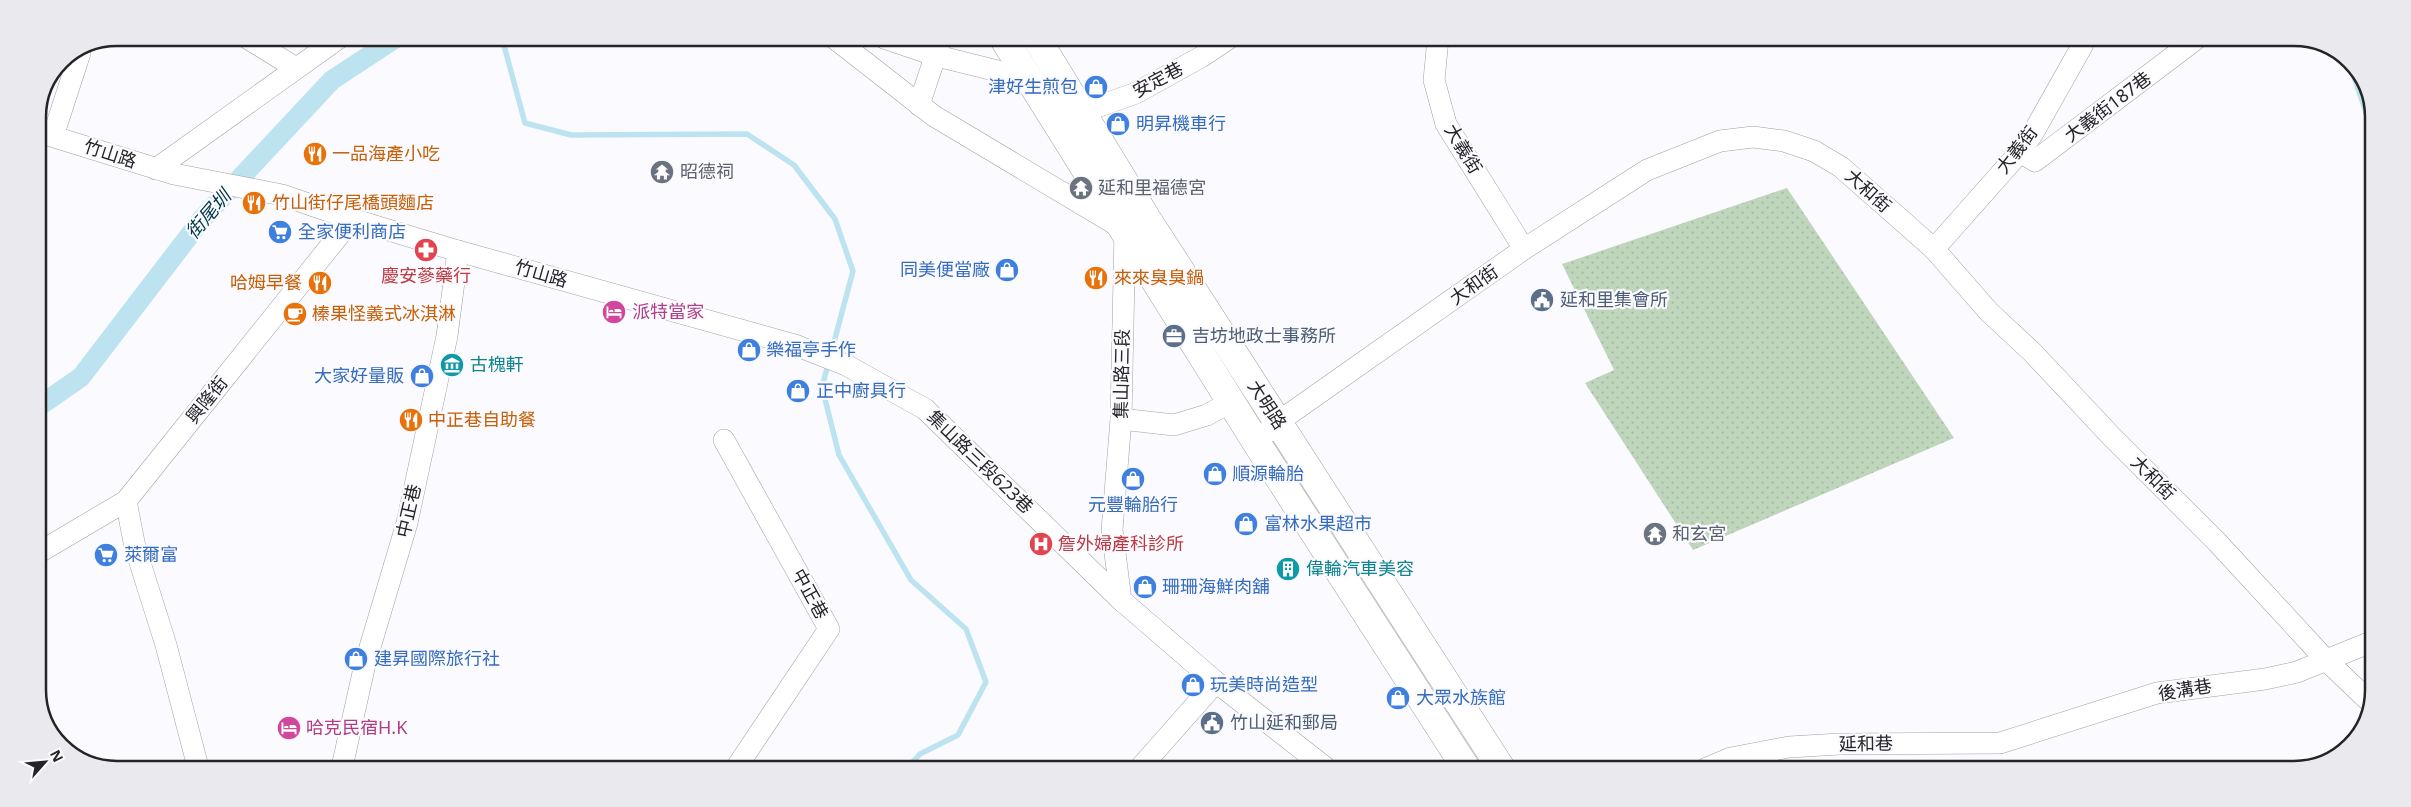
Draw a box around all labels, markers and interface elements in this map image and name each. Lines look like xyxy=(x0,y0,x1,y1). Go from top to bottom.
street label: 安定巷 xyxy=(1128,56,1187,102)
street label: 大義街187巷 xyxy=(2059,66,2156,147)
place label: 津好生煎包 xyxy=(988,74,1078,98)
shop icon: 津好生煎包 xyxy=(1083,74,1109,100)
shop icon: 明昇機車行 xyxy=(1105,111,1131,137)
place label: 明昇機車行 xyxy=(1136,111,1226,135)
street label: 大義街 xyxy=(1440,119,1488,178)
street label: 大義街 xyxy=(1990,121,2042,178)
street label: 竹山路 xyxy=(81,133,140,173)
restaurant icon: 一品海產小吃 xyxy=(302,141,328,167)
place label: 一品海產小吃 xyxy=(332,141,440,165)
temple icon: 昭德祠 xyxy=(649,159,675,185)
place label: 昭德祠 xyxy=(680,159,734,183)
street label: 大和街 xyxy=(1841,163,1897,217)
temple icon: 延和里福德宮 xyxy=(1068,175,1094,201)
place label: 延和里福德宮 xyxy=(1098,175,1206,199)
water label: 街尾圳 xyxy=(179,182,238,244)
restaurant icon: 竹山街仔尾橋頭麵店 xyxy=(241,190,267,216)
place label: 竹山街仔尾橋頭麵店 xyxy=(272,190,434,214)
supermarket icon: 全家便利商店 xyxy=(267,219,293,245)
place label: 全家便利商店 xyxy=(298,219,406,243)
pharmacy icon: 慶安蔘藥行 xyxy=(413,237,439,263)
street label: 竹山路 xyxy=(512,254,571,292)
place label: 同美便當廠 xyxy=(900,257,990,281)
shop icon: 同美便當廠 xyxy=(994,257,1020,283)
street label: 大和街 xyxy=(1444,259,1502,309)
place label: 慶安蔘藥行 xyxy=(381,263,471,287)
restaurant icon: 來來臭臭鍋 xyxy=(1083,265,1109,291)
place label: 來來臭臭鍋 xyxy=(1114,265,1204,289)
place label: 哈姆早餐 xyxy=(230,270,302,294)
restaurant icon: 哈姆早餐 xyxy=(307,270,333,296)
public building icon: 延和里集會所 xyxy=(1529,287,1555,313)
place label: 延和里集會所 xyxy=(1560,287,1668,311)
hotel icon: 派特當家 xyxy=(601,299,627,325)
place label: 派特當家 xyxy=(632,299,704,323)
cafe icon: 榛果怪義式冰淇淋 xyxy=(282,301,308,327)
place label: 榛果怪義式冰淇淋 xyxy=(312,301,456,325)
office icon: 吉坊地政士事務所 xyxy=(1161,323,1187,349)
place label: 吉坊地政士事務所 xyxy=(1192,323,1336,347)
street label: 集山路三段 xyxy=(1108,329,1134,419)
shop icon: 樂福亭手作 xyxy=(736,337,762,363)
place label: 樂福亭手作 xyxy=(766,337,856,361)
museum icon: 古槐軒 xyxy=(439,352,465,378)
place label: 古槐軒 xyxy=(470,352,524,376)
place label: 大家好量販 xyxy=(314,363,404,387)
shop icon: 大家好量販 xyxy=(409,363,435,389)
street label: 興隆街 xyxy=(180,371,233,428)
street label: 大明路 xyxy=(1243,375,1293,434)
shop icon: 正中廚具行 xyxy=(785,378,811,404)
place label: 正中廚具行 xyxy=(816,378,906,402)
street label: 集山路三段623巷 xyxy=(922,404,1039,518)
restaurant icon: 中正巷自助餐 xyxy=(398,407,424,433)
place label: 中正巷自助餐 xyxy=(428,407,536,431)
street label: 大和街 xyxy=(2126,450,2181,505)
shop icon: 順源輪胎 xyxy=(1202,461,1228,487)
place label: 順源輪胎 xyxy=(1232,461,1304,485)
shop icon: 元豐輪胎行 xyxy=(1120,466,1146,492)
street label: 中正巷 xyxy=(390,482,426,540)
place label: 元豐輪胎行 xyxy=(1088,492,1178,516)
shop icon: 富林水果超市 xyxy=(1233,511,1259,537)
place label: 富林水果超市 xyxy=(1264,511,1372,535)
temple icon: 和玄宮 xyxy=(1642,521,1668,547)
place label: 和玄宮 xyxy=(1672,521,1726,545)
hospital icon: 詹外婦產科診所 xyxy=(1028,531,1054,557)
place label: 詹外婦產科診所 xyxy=(1058,531,1184,555)
supermarket icon: 萊爾富 xyxy=(93,542,119,568)
place label: 萊爾富 xyxy=(124,542,178,566)
building icon: 偉輪汽車美容 xyxy=(1275,556,1301,582)
place label: 偉輪汽車美容 xyxy=(1306,556,1414,580)
street label: 中正巷 xyxy=(787,564,834,623)
shop icon: 珊珊海鮮肉舖 xyxy=(1132,574,1158,600)
place label: 珊珊海鮮肉舖 xyxy=(1162,574,1270,598)
shop icon: 建昇國際旅行社 xyxy=(343,646,369,672)
place label: 建昇國際旅行社 xyxy=(374,646,500,670)
shop icon: 玩美時尚造型 xyxy=(1180,672,1206,698)
place label: 玩美時尚造型 xyxy=(1210,672,1318,696)
street label: 後溝巷 xyxy=(2156,673,2213,705)
shop icon: 大眾水族館 xyxy=(1385,685,1411,711)
place label: 大眾水族館 xyxy=(1416,685,1506,709)
public building icon: 竹山延和郵局 xyxy=(1199,710,1225,736)
place label: 竹山延和郵局 xyxy=(1230,710,1338,734)
hotel icon: 哈克民宿H.K xyxy=(276,715,302,741)
place label: 哈克民宿H.K xyxy=(306,715,408,739)
street label: 延和巷 xyxy=(1839,731,1893,755)
north arrow xyxy=(20,737,70,787)
text: N xyxy=(46,746,68,765)

